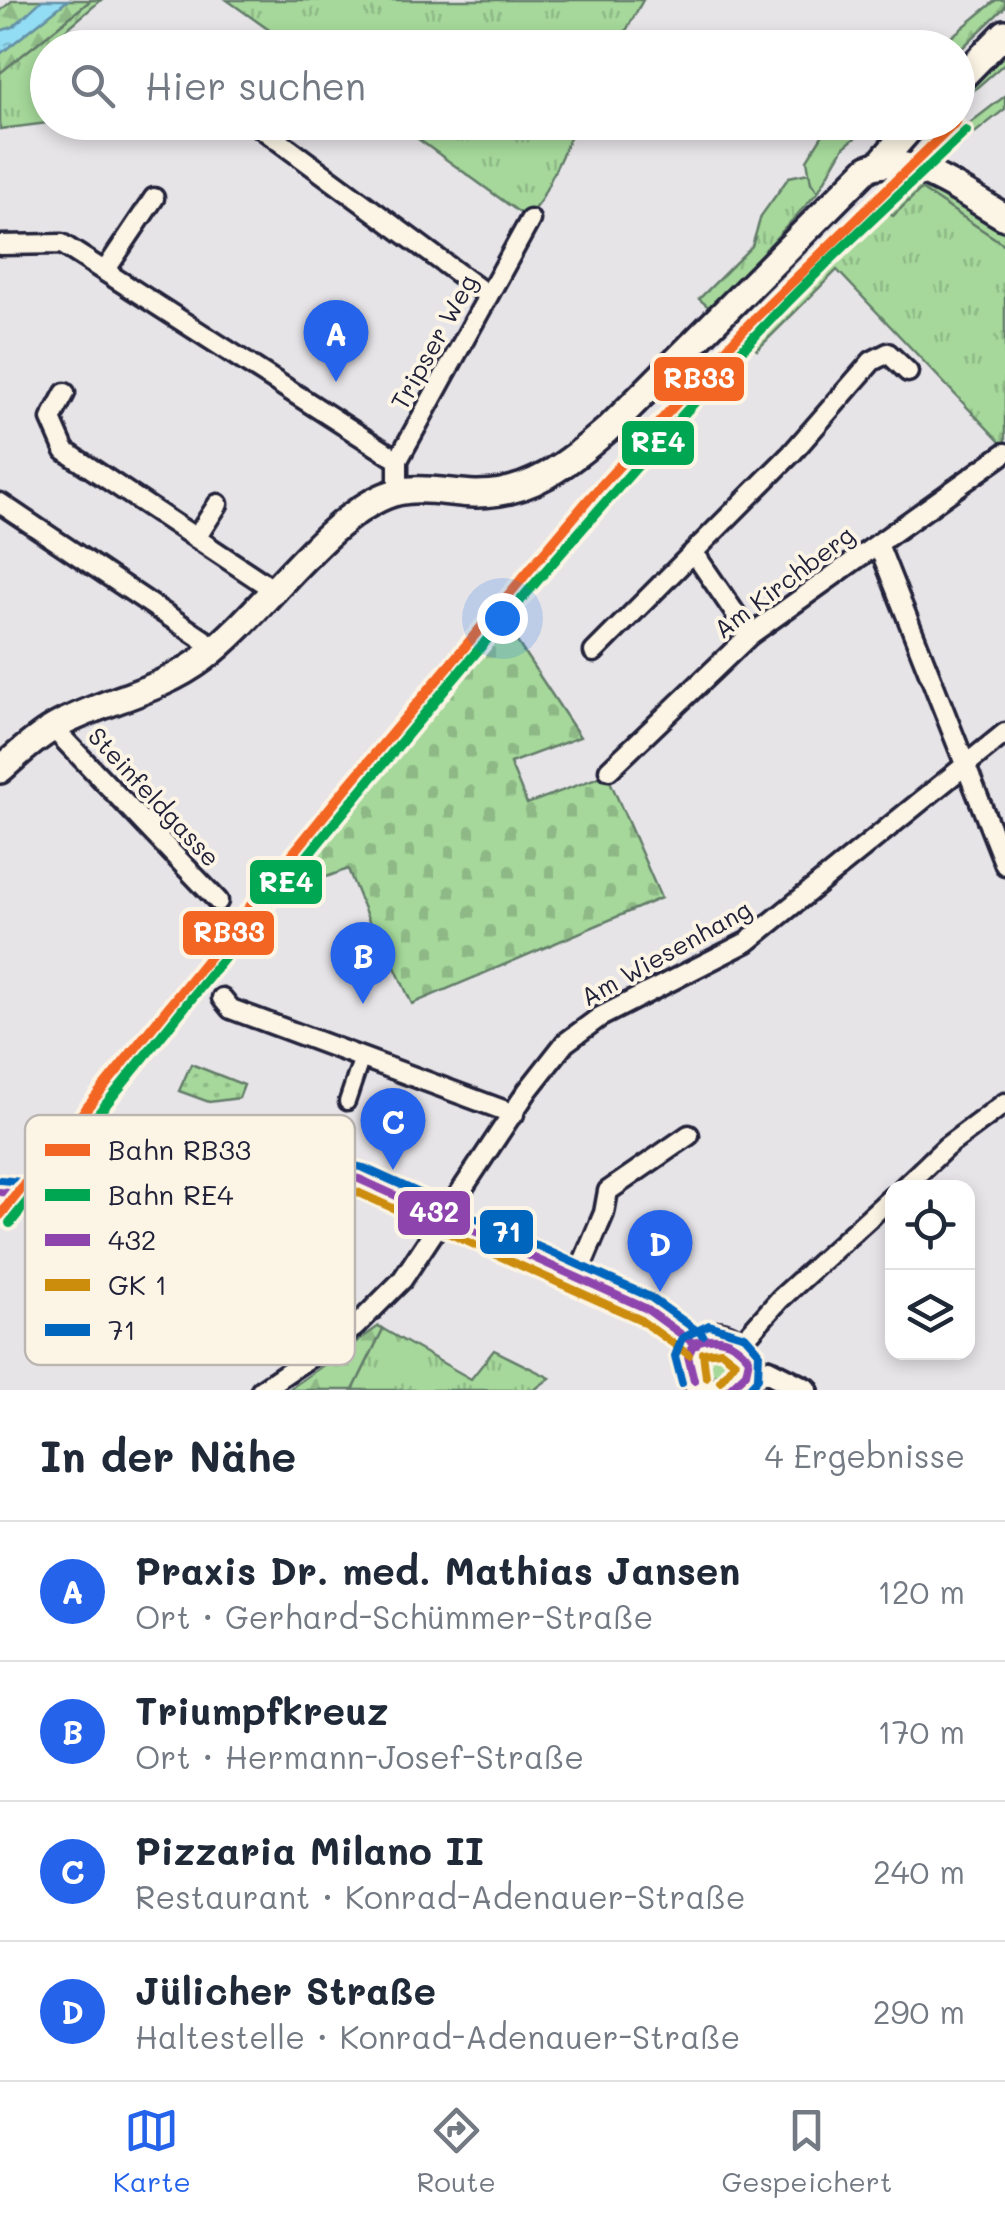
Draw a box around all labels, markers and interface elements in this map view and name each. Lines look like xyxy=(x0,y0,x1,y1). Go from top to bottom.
search box xyxy=(30,30,975,140)
icon: search xyxy=(65,58,120,113)
text: Hier suchen xyxy=(145,60,366,110)
street label: Tripser Weg xyxy=(383,268,483,415)
pin: A xyxy=(304,300,368,382)
line badge: RB33 xyxy=(652,355,746,403)
text: RB33 xyxy=(663,359,735,395)
line badge: RE4 xyxy=(620,419,696,467)
text: RE4 xyxy=(630,423,686,459)
street label: Am Kirchberg xyxy=(707,518,860,644)
your location xyxy=(477,593,528,644)
street label: Steinfeldgasse xyxy=(82,720,228,873)
line badge: RE4 xyxy=(248,858,324,906)
text: RE4 xyxy=(258,863,314,899)
street label: Am Wiesenhang xyxy=(575,892,756,1012)
line badge: RB33 xyxy=(181,909,276,957)
text: RB33 xyxy=(193,913,265,949)
pin: B xyxy=(330,922,396,1004)
pin: C xyxy=(360,1088,426,1170)
legend xyxy=(25,1115,355,1365)
text: Bahn RB33 xyxy=(108,1131,251,1167)
text: Bahn RE4 xyxy=(108,1176,234,1212)
map controls xyxy=(885,1180,975,1360)
button: locate xyxy=(885,1180,975,1270)
line badge: 432 xyxy=(396,1189,472,1237)
text: 432 xyxy=(409,1193,459,1229)
line badge: 71 xyxy=(478,1208,535,1256)
pin: D xyxy=(628,1210,692,1292)
text: 71 xyxy=(493,1213,521,1249)
text: 432 xyxy=(108,1221,156,1257)
text: GK 1 xyxy=(108,1266,167,1302)
button: layers xyxy=(885,1270,975,1360)
text: 71 xyxy=(108,1311,136,1347)
text: In der Nähe xyxy=(40,1428,296,1483)
text: 4 Ergebnisse xyxy=(764,1434,965,1476)
text: Praxis Dr. med. Mathias Jansen xyxy=(135,1545,740,1595)
text: A xyxy=(61,1570,84,1612)
text: 120 m xyxy=(877,1570,965,1612)
text: Ort · Gerhard-Schümmer-Straße xyxy=(135,1595,653,1637)
text: Triumpfkreuz xyxy=(135,1685,388,1735)
text: B xyxy=(62,1710,83,1752)
text: 170 m xyxy=(877,1710,965,1752)
text: Ort · Hermann-Josef-Straße xyxy=(135,1735,584,1777)
text: Pizzaria Milano II xyxy=(135,1825,484,1875)
text: C xyxy=(61,1850,84,1892)
text: 240 m xyxy=(873,1850,965,1892)
text: Restaurant · Konrad-Adenauer-Straße xyxy=(135,1875,746,1917)
text: Jülicher Straße xyxy=(135,1965,436,2015)
text: D xyxy=(61,1990,84,2032)
text: 290 m xyxy=(873,1990,965,2032)
text: Haltestelle · Konrad-Adenauer-Straße xyxy=(135,2015,740,2057)
tab: Karte xyxy=(113,2103,191,2199)
tab: Route xyxy=(416,2103,496,2199)
tab: Gespeichert xyxy=(721,2103,892,2199)

